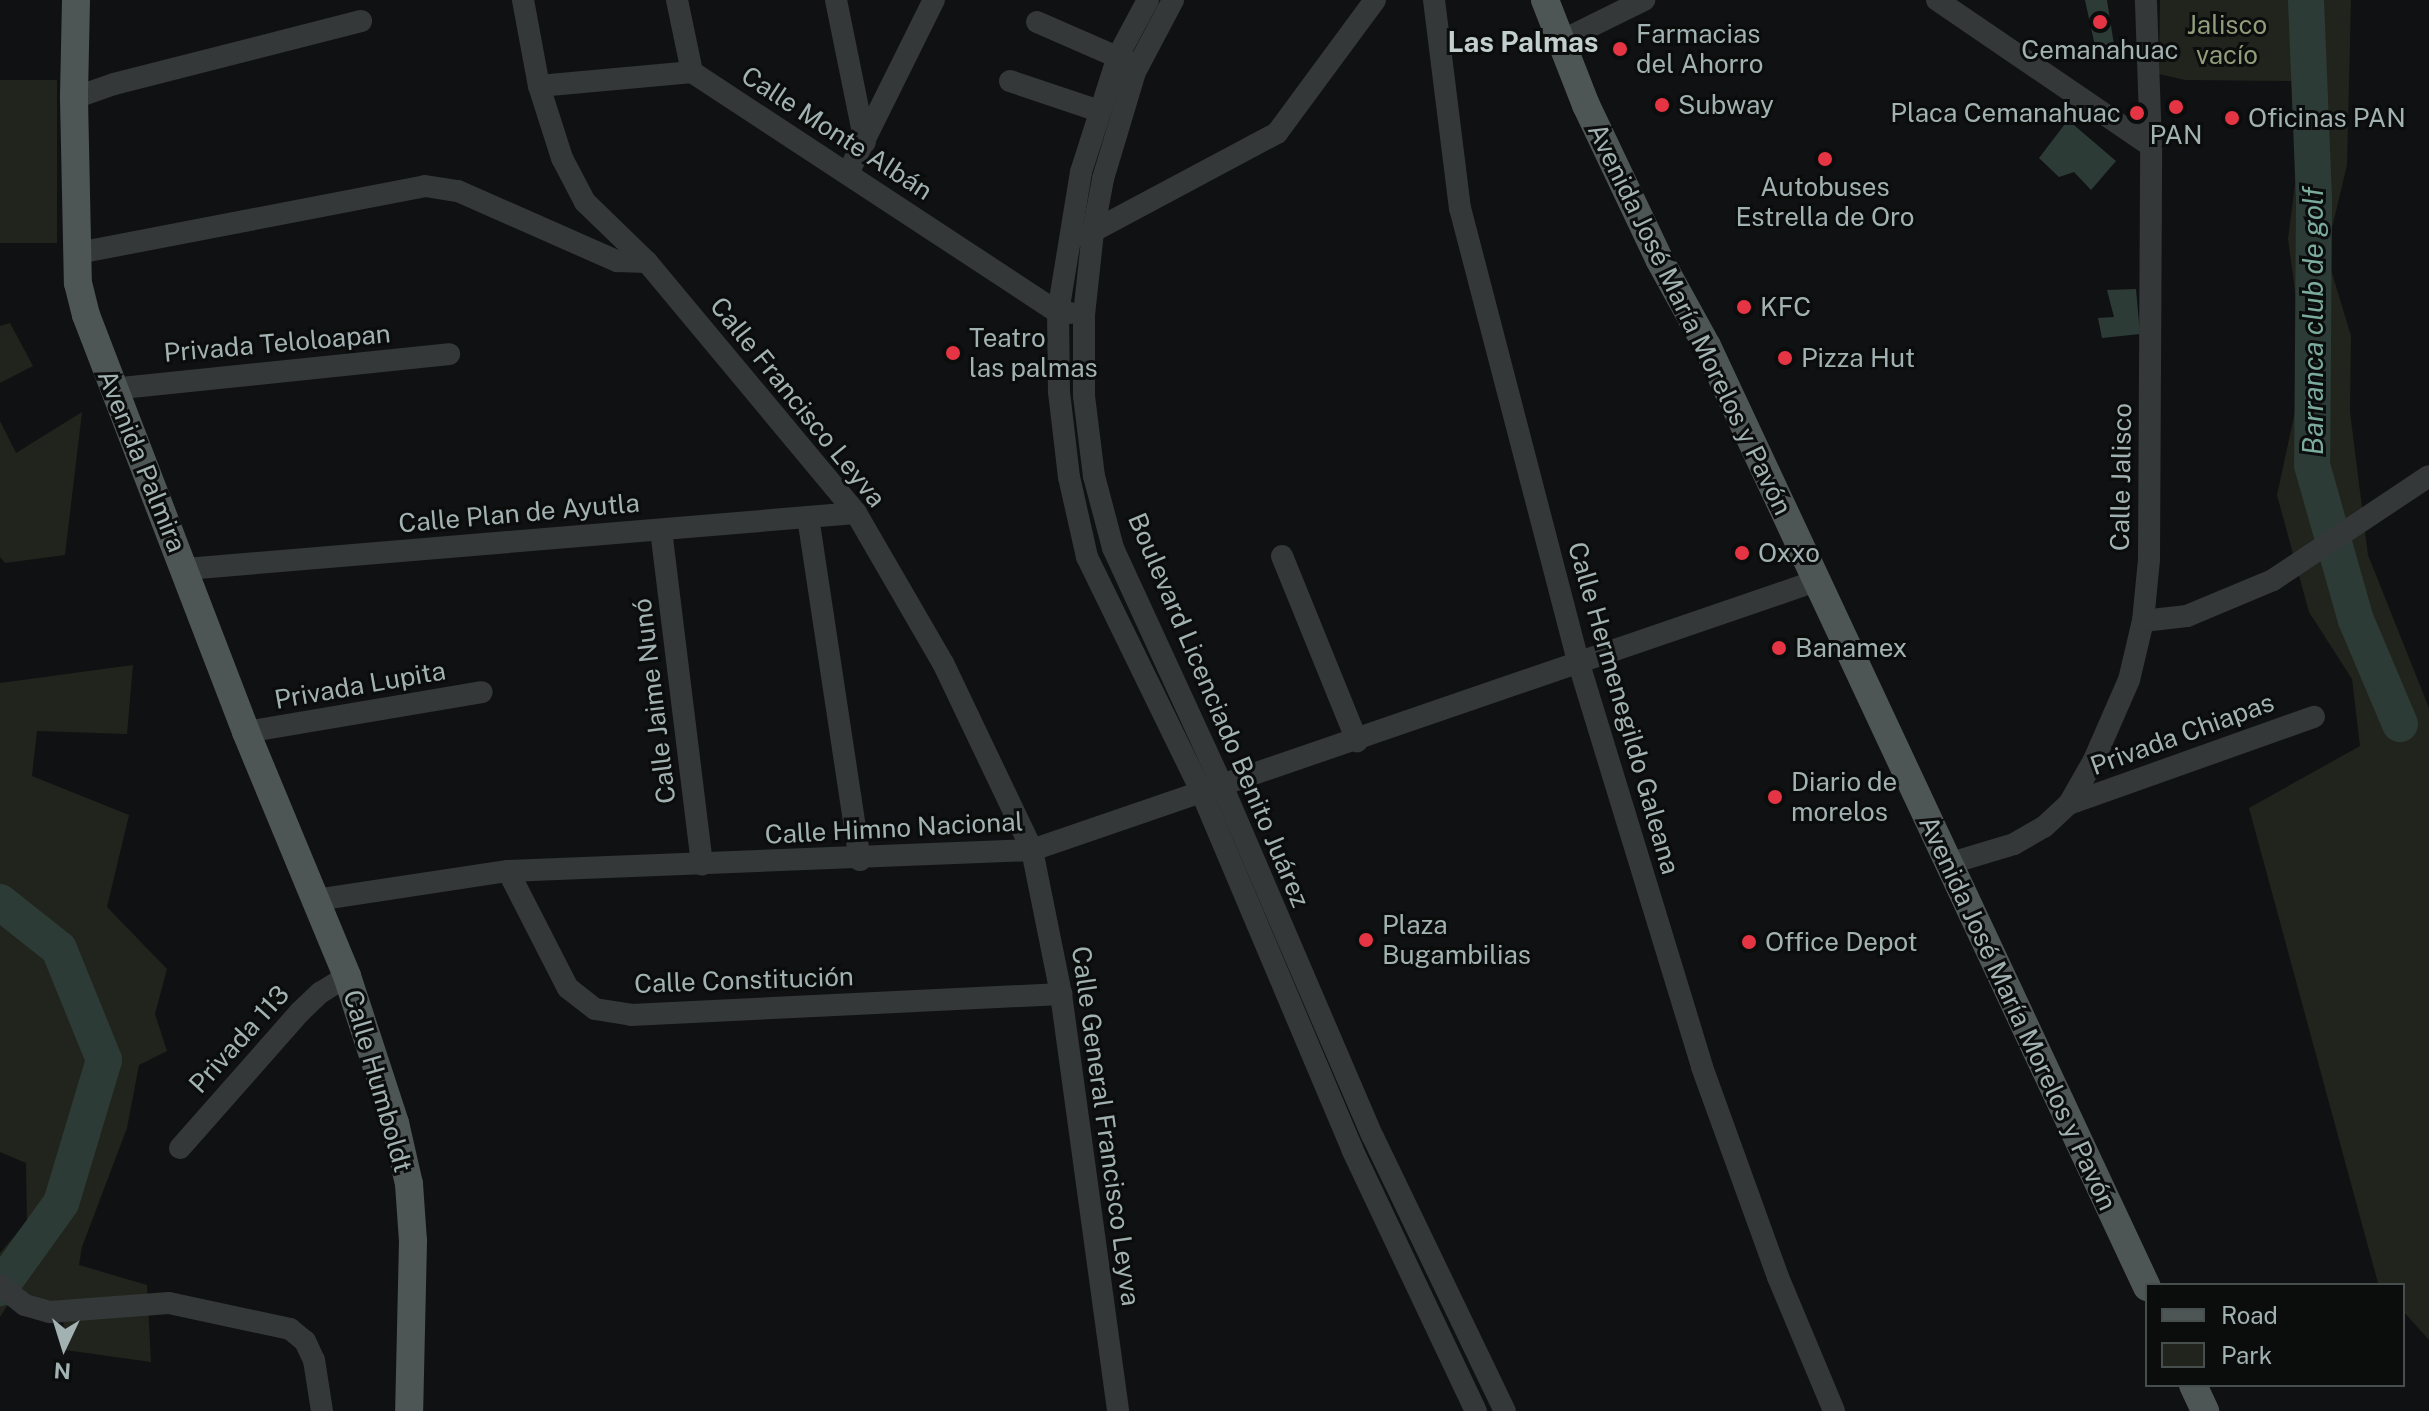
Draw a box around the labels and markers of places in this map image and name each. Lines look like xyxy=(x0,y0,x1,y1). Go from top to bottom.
marker: Cemanahuac xyxy=(2091,13,2109,31)
place label: Farmacias del Ahorro xyxy=(1636,18,1763,80)
place label: Cemanahuac xyxy=(2021,34,2179,66)
marker: Farmacias del Ahorro xyxy=(1611,40,1629,58)
place label: Subway xyxy=(1678,89,1774,121)
marker: Subway xyxy=(1653,96,1671,114)
place label: Placa Cemanahuac xyxy=(1890,97,2121,129)
marker: PAN xyxy=(2167,98,2185,116)
place label: Oficinas PAN xyxy=(2248,102,2406,134)
marker: Placa Cemanahuac xyxy=(2128,104,2146,122)
marker: Oficinas PAN xyxy=(2223,109,2241,127)
place label: PAN xyxy=(2149,119,2203,151)
marker: Autobuses Estrella de Oro xyxy=(1816,150,1834,168)
place label: Autobuses Estrella de Oro xyxy=(1735,171,1915,232)
place label: KFC xyxy=(1760,291,1811,323)
marker: KFC xyxy=(1735,298,1753,316)
place label: Teatro las palmas xyxy=(969,322,1098,384)
place label: Pizza Hut xyxy=(1801,342,1915,374)
marker: Teatro las palmas xyxy=(944,344,962,362)
marker: Pizza Hut xyxy=(1776,349,1794,367)
place label: Oxxo xyxy=(1758,537,1820,569)
marker: Oxxo xyxy=(1733,544,1751,562)
place label: Banamex xyxy=(1795,632,1907,664)
marker: Banamex xyxy=(1770,639,1788,657)
place label: Diario de morelos xyxy=(1791,766,1898,828)
marker: Diario de morelos xyxy=(1766,788,1784,806)
place label: Plaza Bugambilias xyxy=(1382,909,1531,970)
place label: Office Depot xyxy=(1765,926,1918,958)
marker: Plaza Bugambilias xyxy=(1357,931,1375,949)
marker: Office Depot xyxy=(1740,933,1758,951)

